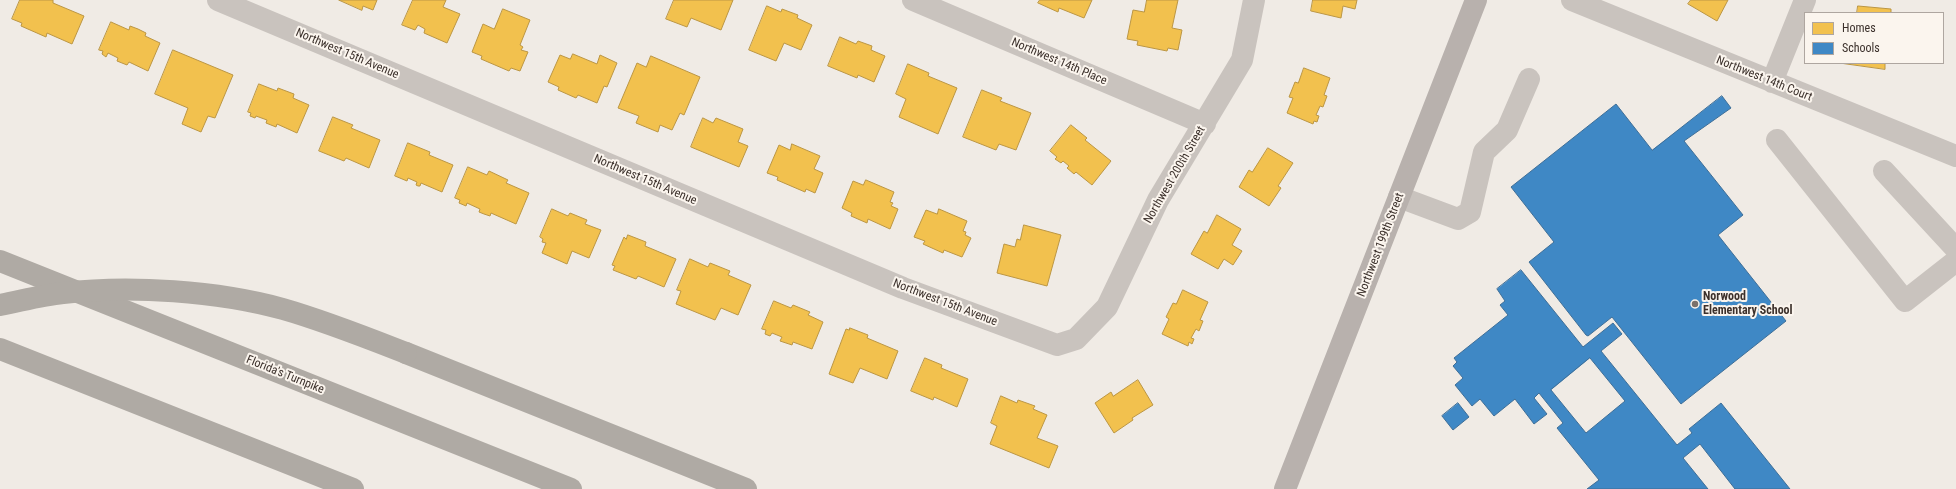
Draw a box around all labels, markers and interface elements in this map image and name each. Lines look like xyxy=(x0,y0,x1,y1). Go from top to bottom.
legend xyxy=(1804,12,1944,64)
text: Homes xyxy=(1842,21,1876,35)
street label: Northwest 15th Avenue xyxy=(293,26,401,82)
street label: Northwest 14th Place xyxy=(1009,35,1109,89)
text: Schools xyxy=(1842,41,1880,55)
street label: Northwest 14th Court xyxy=(1714,53,1814,105)
street label: Northwest 200th Street xyxy=(1141,124,1209,226)
street label: Northwest 15th Avenue xyxy=(591,152,699,208)
street label: Northwest 199th Street xyxy=(1355,191,1407,299)
street label: Northwest 15th Avenue xyxy=(891,276,999,330)
place label: Norwood Elementary School xyxy=(1703,290,1793,318)
marker: Norwood Elementary School xyxy=(1690,299,1700,309)
street label: Florida's Turnpike xyxy=(244,353,326,397)

